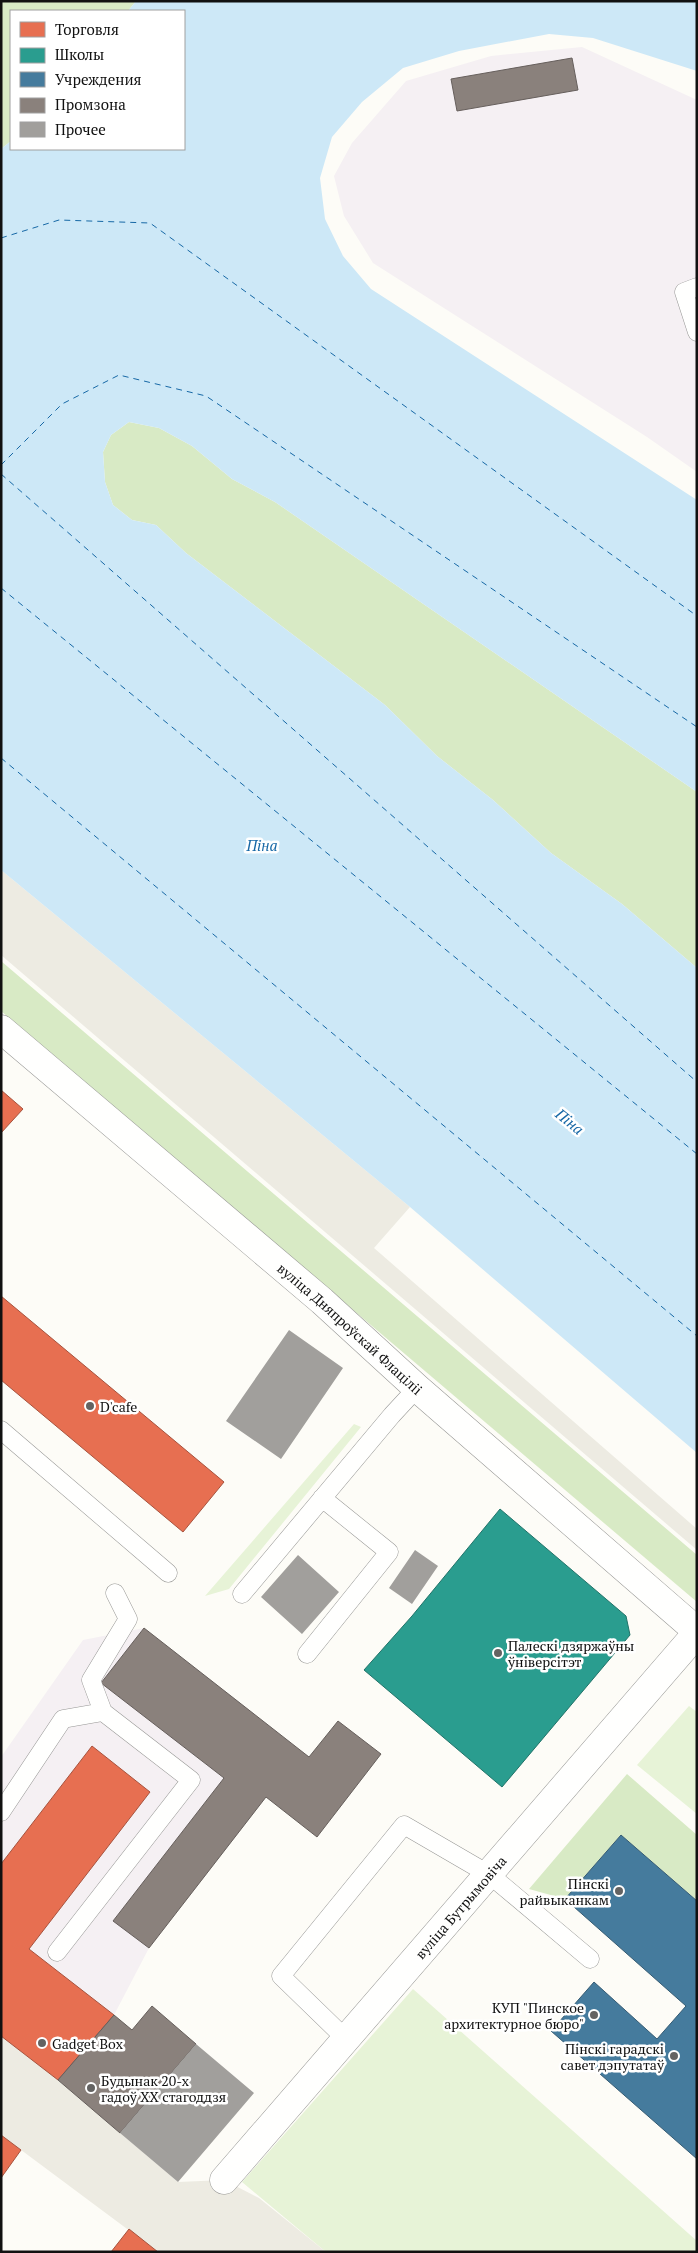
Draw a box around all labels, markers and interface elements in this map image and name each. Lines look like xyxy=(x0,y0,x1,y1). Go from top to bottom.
legend xyxy=(10,10,185,150)
text: Торговля xyxy=(55,19,119,39)
text: Школы xyxy=(55,44,104,64)
text: Учреждения xyxy=(55,69,142,89)
text: Промзона xyxy=(55,94,126,114)
text: Прочее xyxy=(55,119,106,139)
water label: Піна xyxy=(245,835,278,855)
water label: Піна xyxy=(551,1103,588,1139)
street label: вуліца Дняпроўскай Флаціліі xyxy=(274,1258,427,1398)
place label: D'cafe xyxy=(100,1397,137,1416)
marker: D'cafe xyxy=(84,1400,96,1412)
place label: Палескі дзяржаўны ўніверсітэт xyxy=(507,1636,634,1671)
marker: Палескі дзяржаўны ўніверсітэт xyxy=(492,1647,504,1659)
street label: вуліца Бутрымовіча xyxy=(410,1851,510,1962)
place label: Пінскі райвыканкам xyxy=(519,1874,609,1909)
marker: Пінскі райвыканкам xyxy=(613,1885,625,1897)
place label: КУП "Пинское архитектурное бюро" xyxy=(444,1998,584,2033)
marker: КУП "Пинское архитектурное бюро" xyxy=(588,2009,600,2021)
place label: Gadget Box xyxy=(52,2034,124,2053)
marker: Gadget Box xyxy=(36,2037,48,2049)
place label: Пінскі гарадскі савет дэпутатаў xyxy=(561,2039,665,2074)
marker: Пінскі гарадскі савет дэпутатаў xyxy=(668,2050,680,2062)
place label: Будынак 20-х гадоў ХХ стагоддзя xyxy=(101,2071,226,2106)
marker: Будынак 20-х гадоў ХХ стагоддзя xyxy=(85,2082,97,2094)

